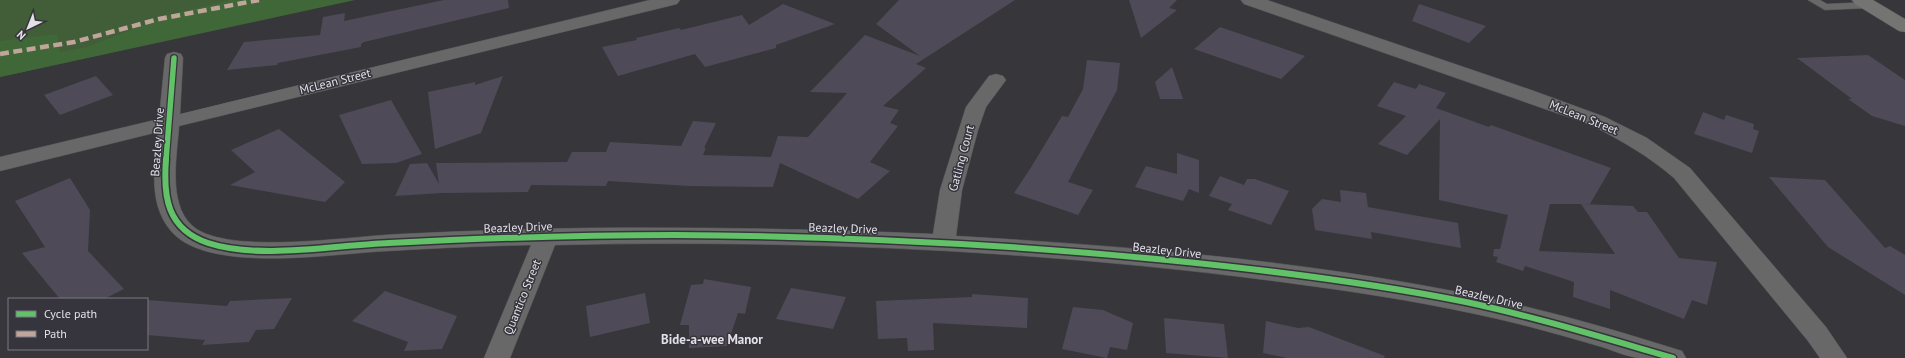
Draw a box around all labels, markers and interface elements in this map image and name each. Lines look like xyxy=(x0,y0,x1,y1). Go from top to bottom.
north arrow xyxy=(8,8,48,48)
text: N xyxy=(14,28,29,43)
street label: McLean Street xyxy=(298,65,372,97)
street label: McLean Street xyxy=(1547,96,1621,138)
street label: Beazley Drive xyxy=(147,107,167,177)
street label: Gatling Court xyxy=(945,123,977,193)
street label: Beazley Drive xyxy=(483,218,553,236)
street label: Beazley Drive xyxy=(808,219,878,237)
street label: Beazley Drive xyxy=(1132,239,1202,261)
street label: Quantico Street xyxy=(500,257,544,337)
street label: Beazley Drive xyxy=(1454,282,1524,312)
legend xyxy=(8,298,148,350)
text: Cycle path xyxy=(44,306,97,321)
text: Path xyxy=(44,326,67,341)
district label: Bide-a-wee Manor xyxy=(661,331,763,348)

